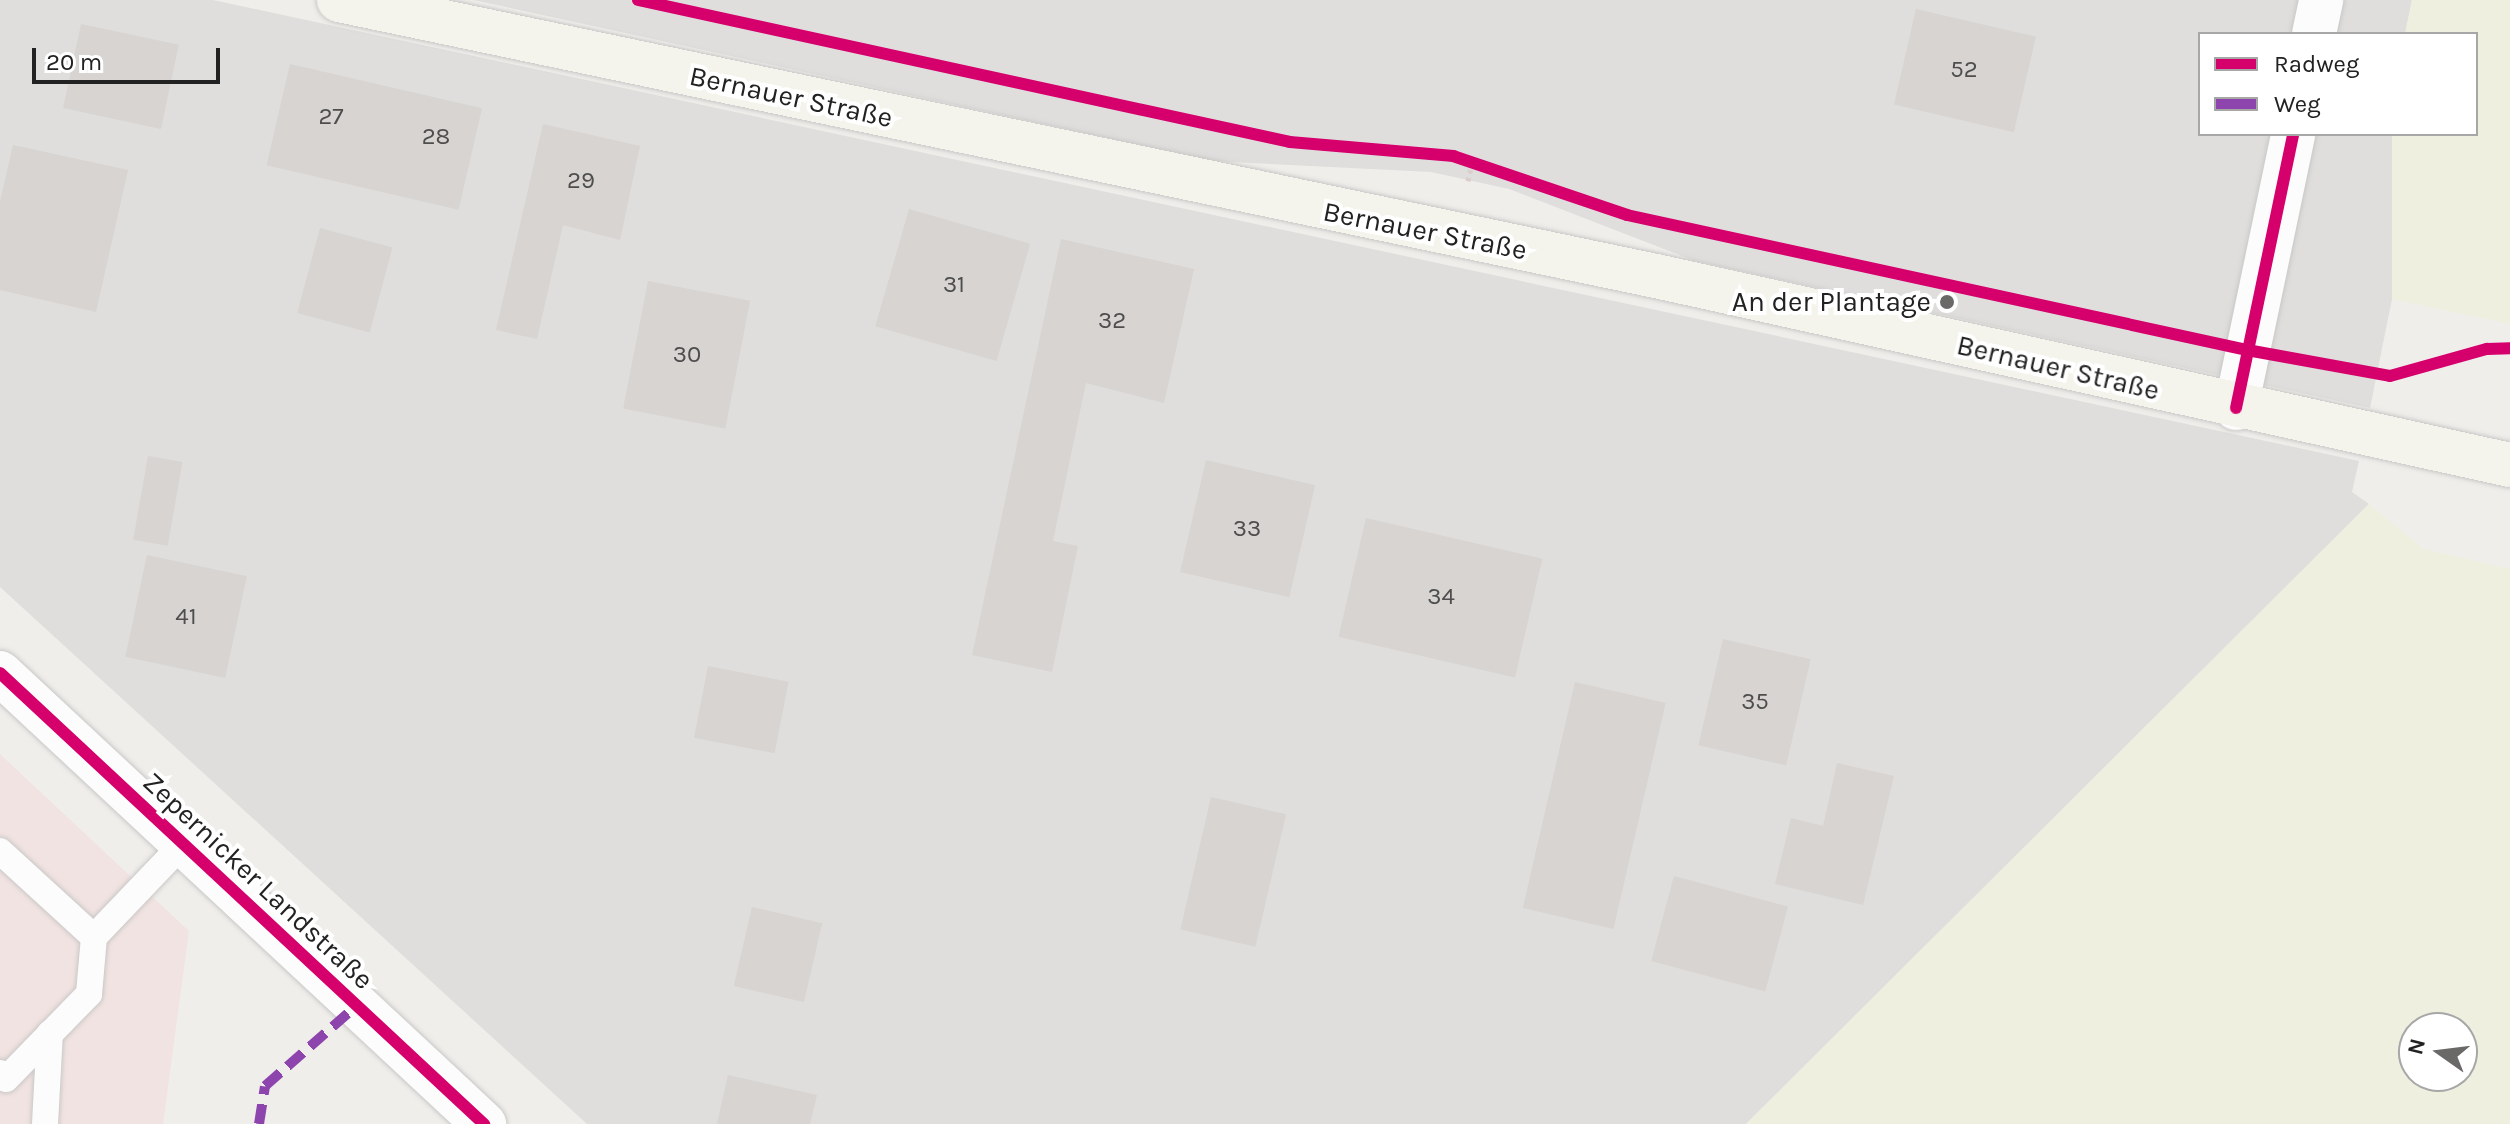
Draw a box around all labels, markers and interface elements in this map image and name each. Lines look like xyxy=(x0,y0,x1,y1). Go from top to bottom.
scale bar xyxy=(36,32,224,82)
legend xyxy=(2198,32,2478,136)
text: 20 m xyxy=(46,48,102,76)
text: Radweg xyxy=(2274,50,2359,78)
house number: 52 xyxy=(1950,56,1978,84)
street label: Bernauer Straße xyxy=(686,59,896,135)
text: Weg xyxy=(2274,90,2321,118)
house number: 27 xyxy=(318,103,344,131)
house number: 28 xyxy=(422,123,450,151)
house number: 29 xyxy=(567,167,595,195)
street label: Bernauer Straße xyxy=(1320,195,1530,267)
house number: 31 xyxy=(943,271,965,299)
place label: An der Plantage xyxy=(1732,285,1931,319)
marker: An der Plantage xyxy=(1938,293,1956,311)
house number: 32 xyxy=(1098,307,1126,335)
street label: Bernauer Straße xyxy=(1953,328,2163,408)
house number: 30 xyxy=(673,341,701,369)
house number: 33 xyxy=(1233,515,1261,543)
house number: 34 xyxy=(1427,583,1455,611)
house number: 41 xyxy=(175,603,197,631)
house number: 35 xyxy=(1741,688,1769,716)
street label: Zepernicker Landstraße xyxy=(136,765,380,997)
north arrow xyxy=(2398,1012,2478,1092)
text: N xyxy=(2402,1036,2431,1057)

